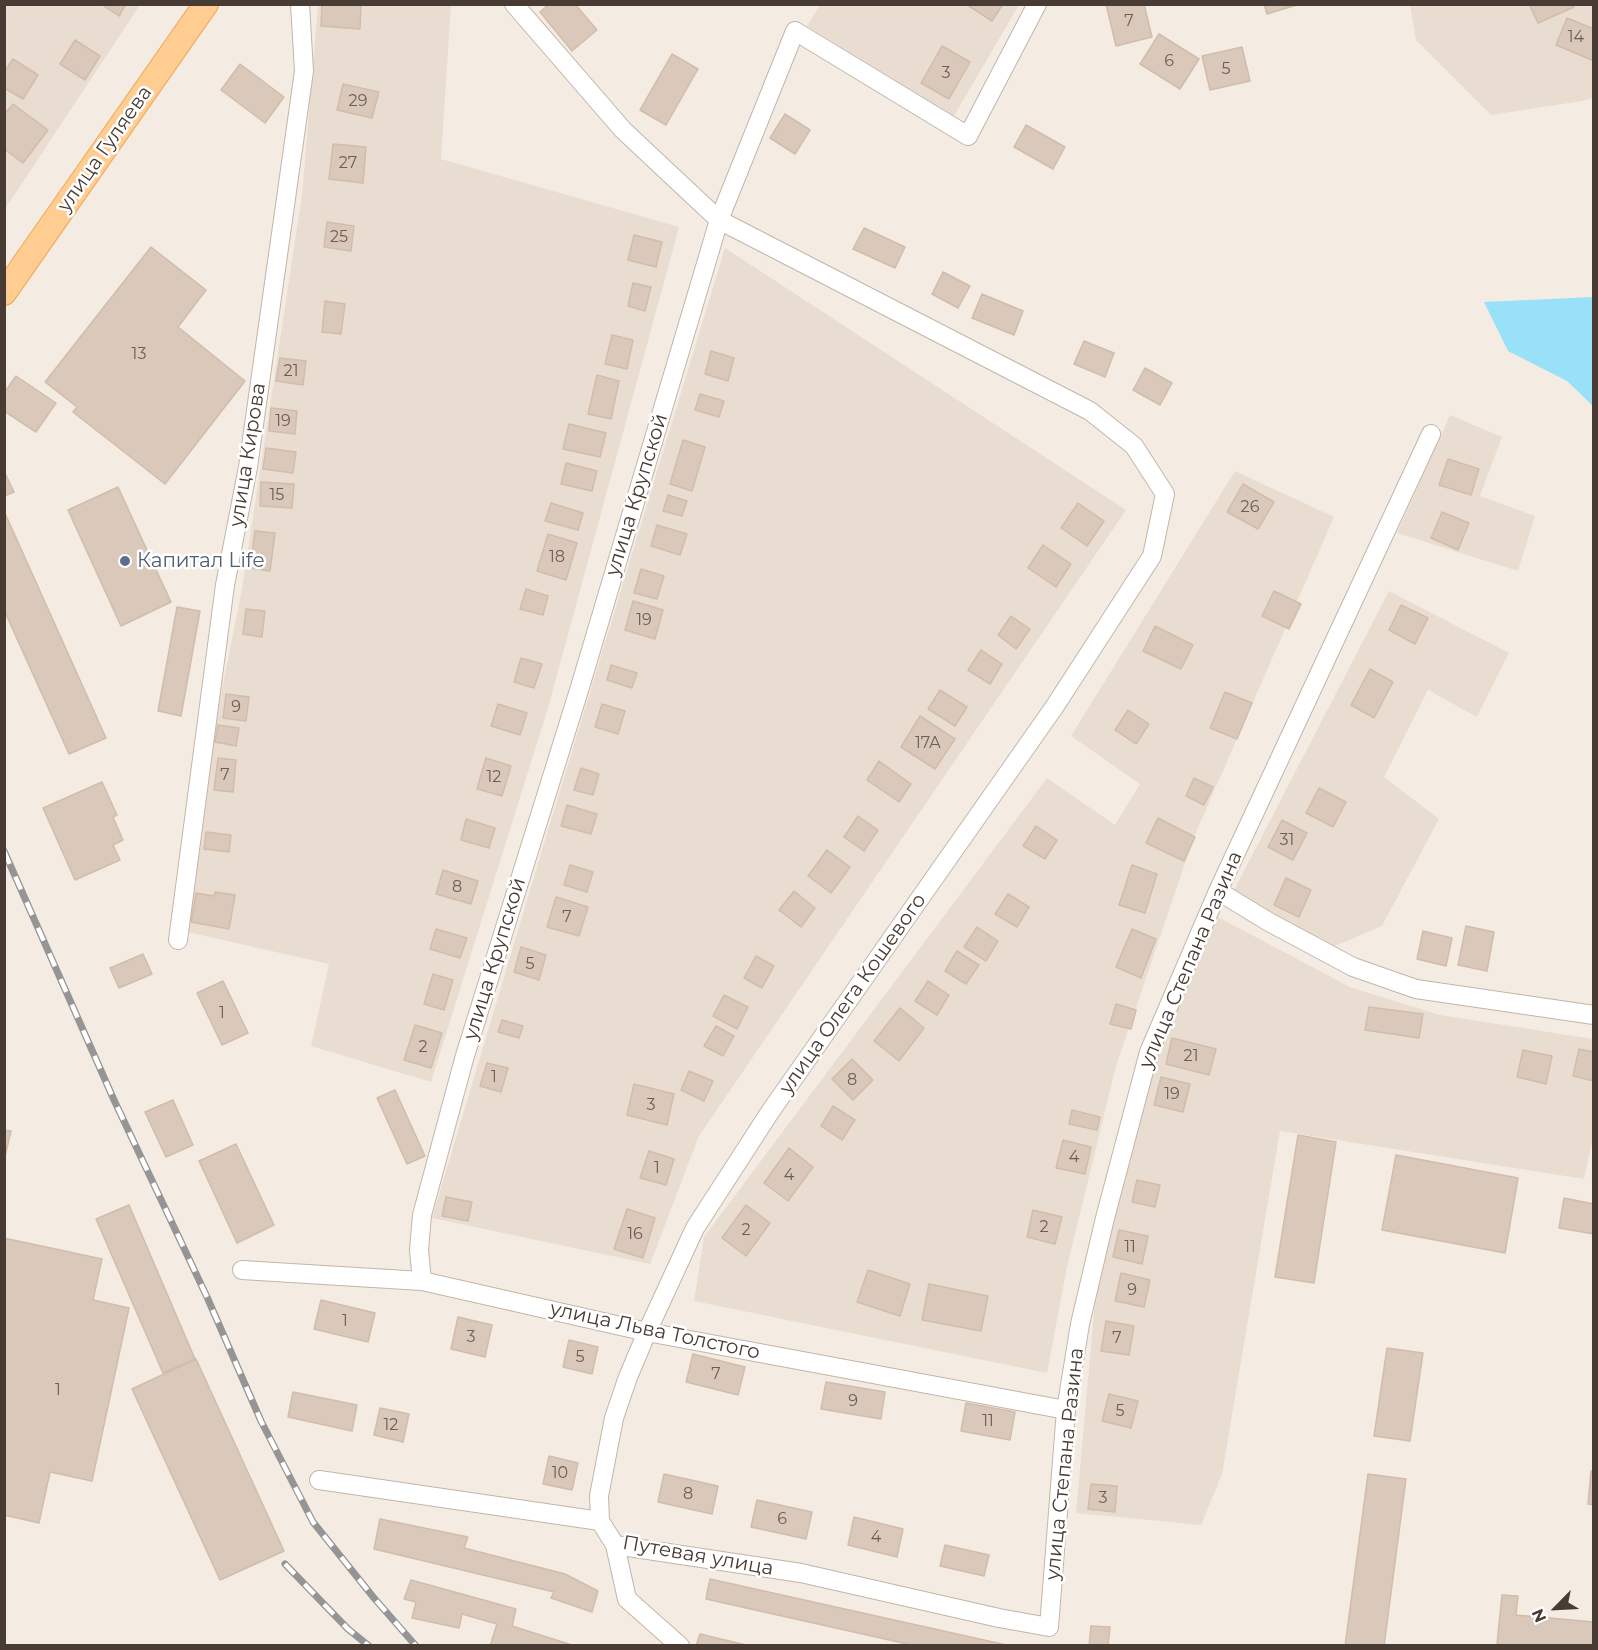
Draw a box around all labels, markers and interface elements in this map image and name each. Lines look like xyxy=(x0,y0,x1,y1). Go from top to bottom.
house number: 7 xyxy=(1124,11,1134,31)
house number: 14 xyxy=(1568,27,1584,47)
house number: 6 xyxy=(1164,51,1174,71)
house number: 5 xyxy=(1221,59,1231,79)
house number: 3 xyxy=(941,63,951,83)
street label: улица Гуляева xyxy=(53,81,157,217)
house number: 29 xyxy=(349,91,367,111)
house number: 27 xyxy=(339,153,357,173)
house number: 25 xyxy=(330,227,348,247)
house number: 13 xyxy=(132,344,146,364)
house number: 21 xyxy=(284,361,298,381)
street label: улица Кирова xyxy=(225,381,271,529)
house number: 19 xyxy=(275,411,291,431)
street label: улица Крупской xyxy=(601,411,673,579)
house number: 15 xyxy=(270,485,284,505)
house number: 26 xyxy=(1241,497,1259,517)
house number: 18 xyxy=(549,547,565,567)
place label: Капитал Life xyxy=(137,549,264,573)
marker: Капитал Life xyxy=(118,554,132,568)
house number: 19 xyxy=(636,610,652,630)
house number: 9 xyxy=(231,697,241,717)
house number: 17А xyxy=(915,733,941,753)
house number: 7 xyxy=(220,765,230,785)
house number: 12 xyxy=(487,767,501,787)
house number: 31 xyxy=(1280,830,1294,850)
street label: улица Степана Разина xyxy=(1134,848,1248,1072)
street label: улица Крупской xyxy=(459,875,531,1043)
house number: 8 xyxy=(452,877,462,897)
street label: улица Олега Кошевого xyxy=(774,889,932,1099)
house number: 7 xyxy=(562,907,572,927)
house number: 5 xyxy=(525,954,535,974)
house number: 1 xyxy=(219,1003,225,1023)
house number: 2 xyxy=(418,1037,428,1057)
house number: 21 xyxy=(1184,1046,1198,1066)
house number: 1 xyxy=(491,1067,497,1087)
house number: 8 xyxy=(847,1070,857,1090)
house number: 19 xyxy=(1164,1084,1180,1104)
house number: 3 xyxy=(646,1095,656,1115)
house number: 4 xyxy=(1069,1147,1079,1167)
house number: 1 xyxy=(654,1158,660,1178)
house number: 4 xyxy=(784,1165,794,1185)
house number: 2 xyxy=(1039,1217,1049,1237)
house number: 2 xyxy=(741,1220,751,1240)
house number: 16 xyxy=(627,1224,643,1244)
house number: 11 xyxy=(1124,1237,1136,1257)
house number: 9 xyxy=(1127,1280,1137,1300)
street label: улица Льва Толстого xyxy=(548,1297,762,1365)
house number: 1 xyxy=(342,1311,348,1331)
house number: 3 xyxy=(466,1327,476,1347)
house number: 7 xyxy=(1112,1328,1122,1348)
house number: 5 xyxy=(575,1347,585,1367)
street label: улица Степана Разина xyxy=(1041,1347,1089,1581)
house number: 7 xyxy=(711,1364,721,1384)
house number: 1 xyxy=(55,1380,61,1400)
house number: 9 xyxy=(848,1391,858,1411)
house number: 5 xyxy=(1115,1401,1125,1421)
house number: 11 xyxy=(982,1411,994,1431)
house number: 12 xyxy=(384,1415,398,1435)
house number: 10 xyxy=(552,1463,568,1483)
house number: 8 xyxy=(683,1484,693,1504)
house number: 3 xyxy=(1098,1488,1108,1508)
house number: 6 xyxy=(777,1509,787,1529)
house number: 4 xyxy=(871,1527,881,1547)
street label: Путевая улица xyxy=(621,1531,775,1581)
north arrow xyxy=(1526,1578,1586,1638)
text: N xyxy=(1528,1606,1550,1625)

